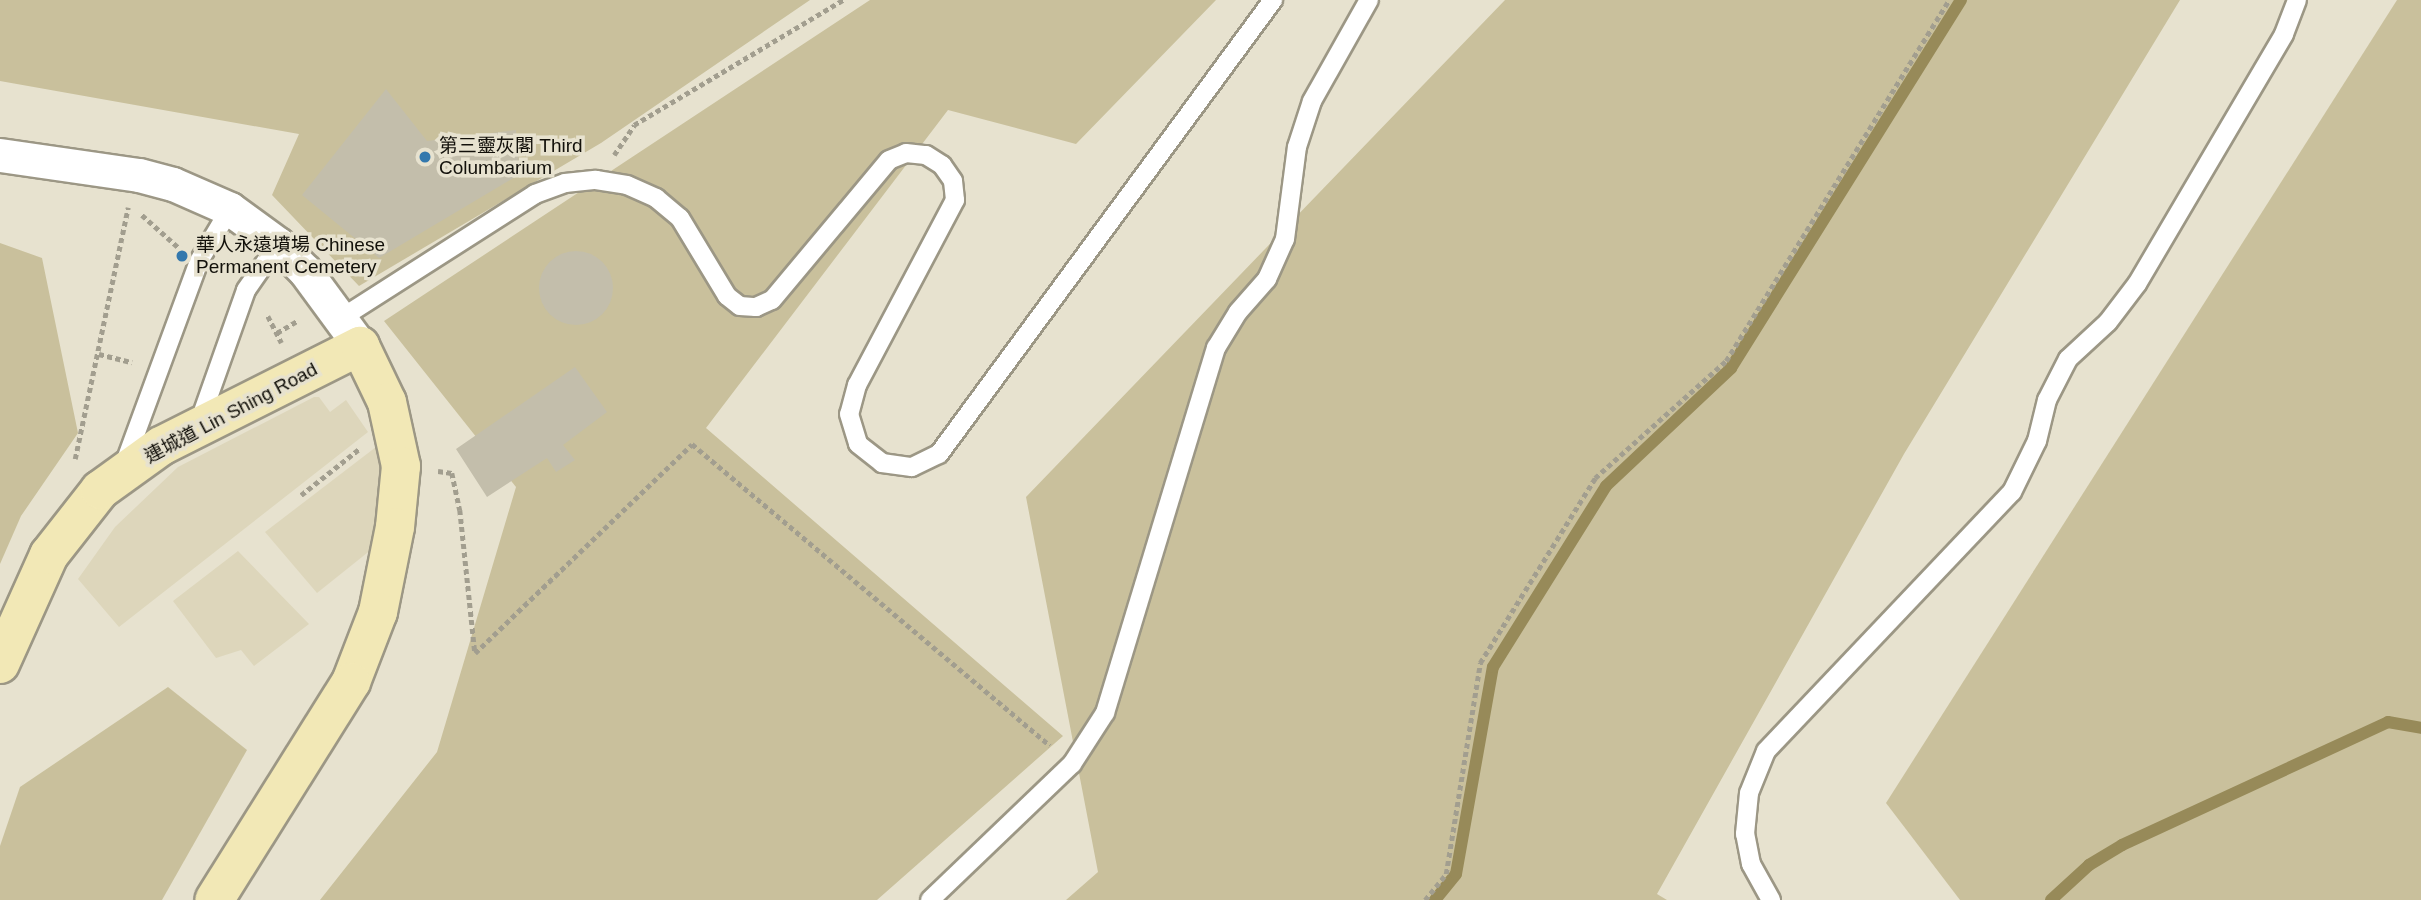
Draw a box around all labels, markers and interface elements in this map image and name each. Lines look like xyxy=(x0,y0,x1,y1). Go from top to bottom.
place label: 第三靈灰閣 Third Columbarium xyxy=(439,135,583,179)
marker: 第三靈灰閣 Third Columbarium xyxy=(417,149,433,165)
place label: 華人永遠墳場 Chinese Permanent Cemetery xyxy=(196,234,385,278)
marker: 華人永遠墳場 Chinese Permanent Cemetery xyxy=(174,248,190,264)
street label: 連城道 Lin Shing Road xyxy=(141,358,321,468)

